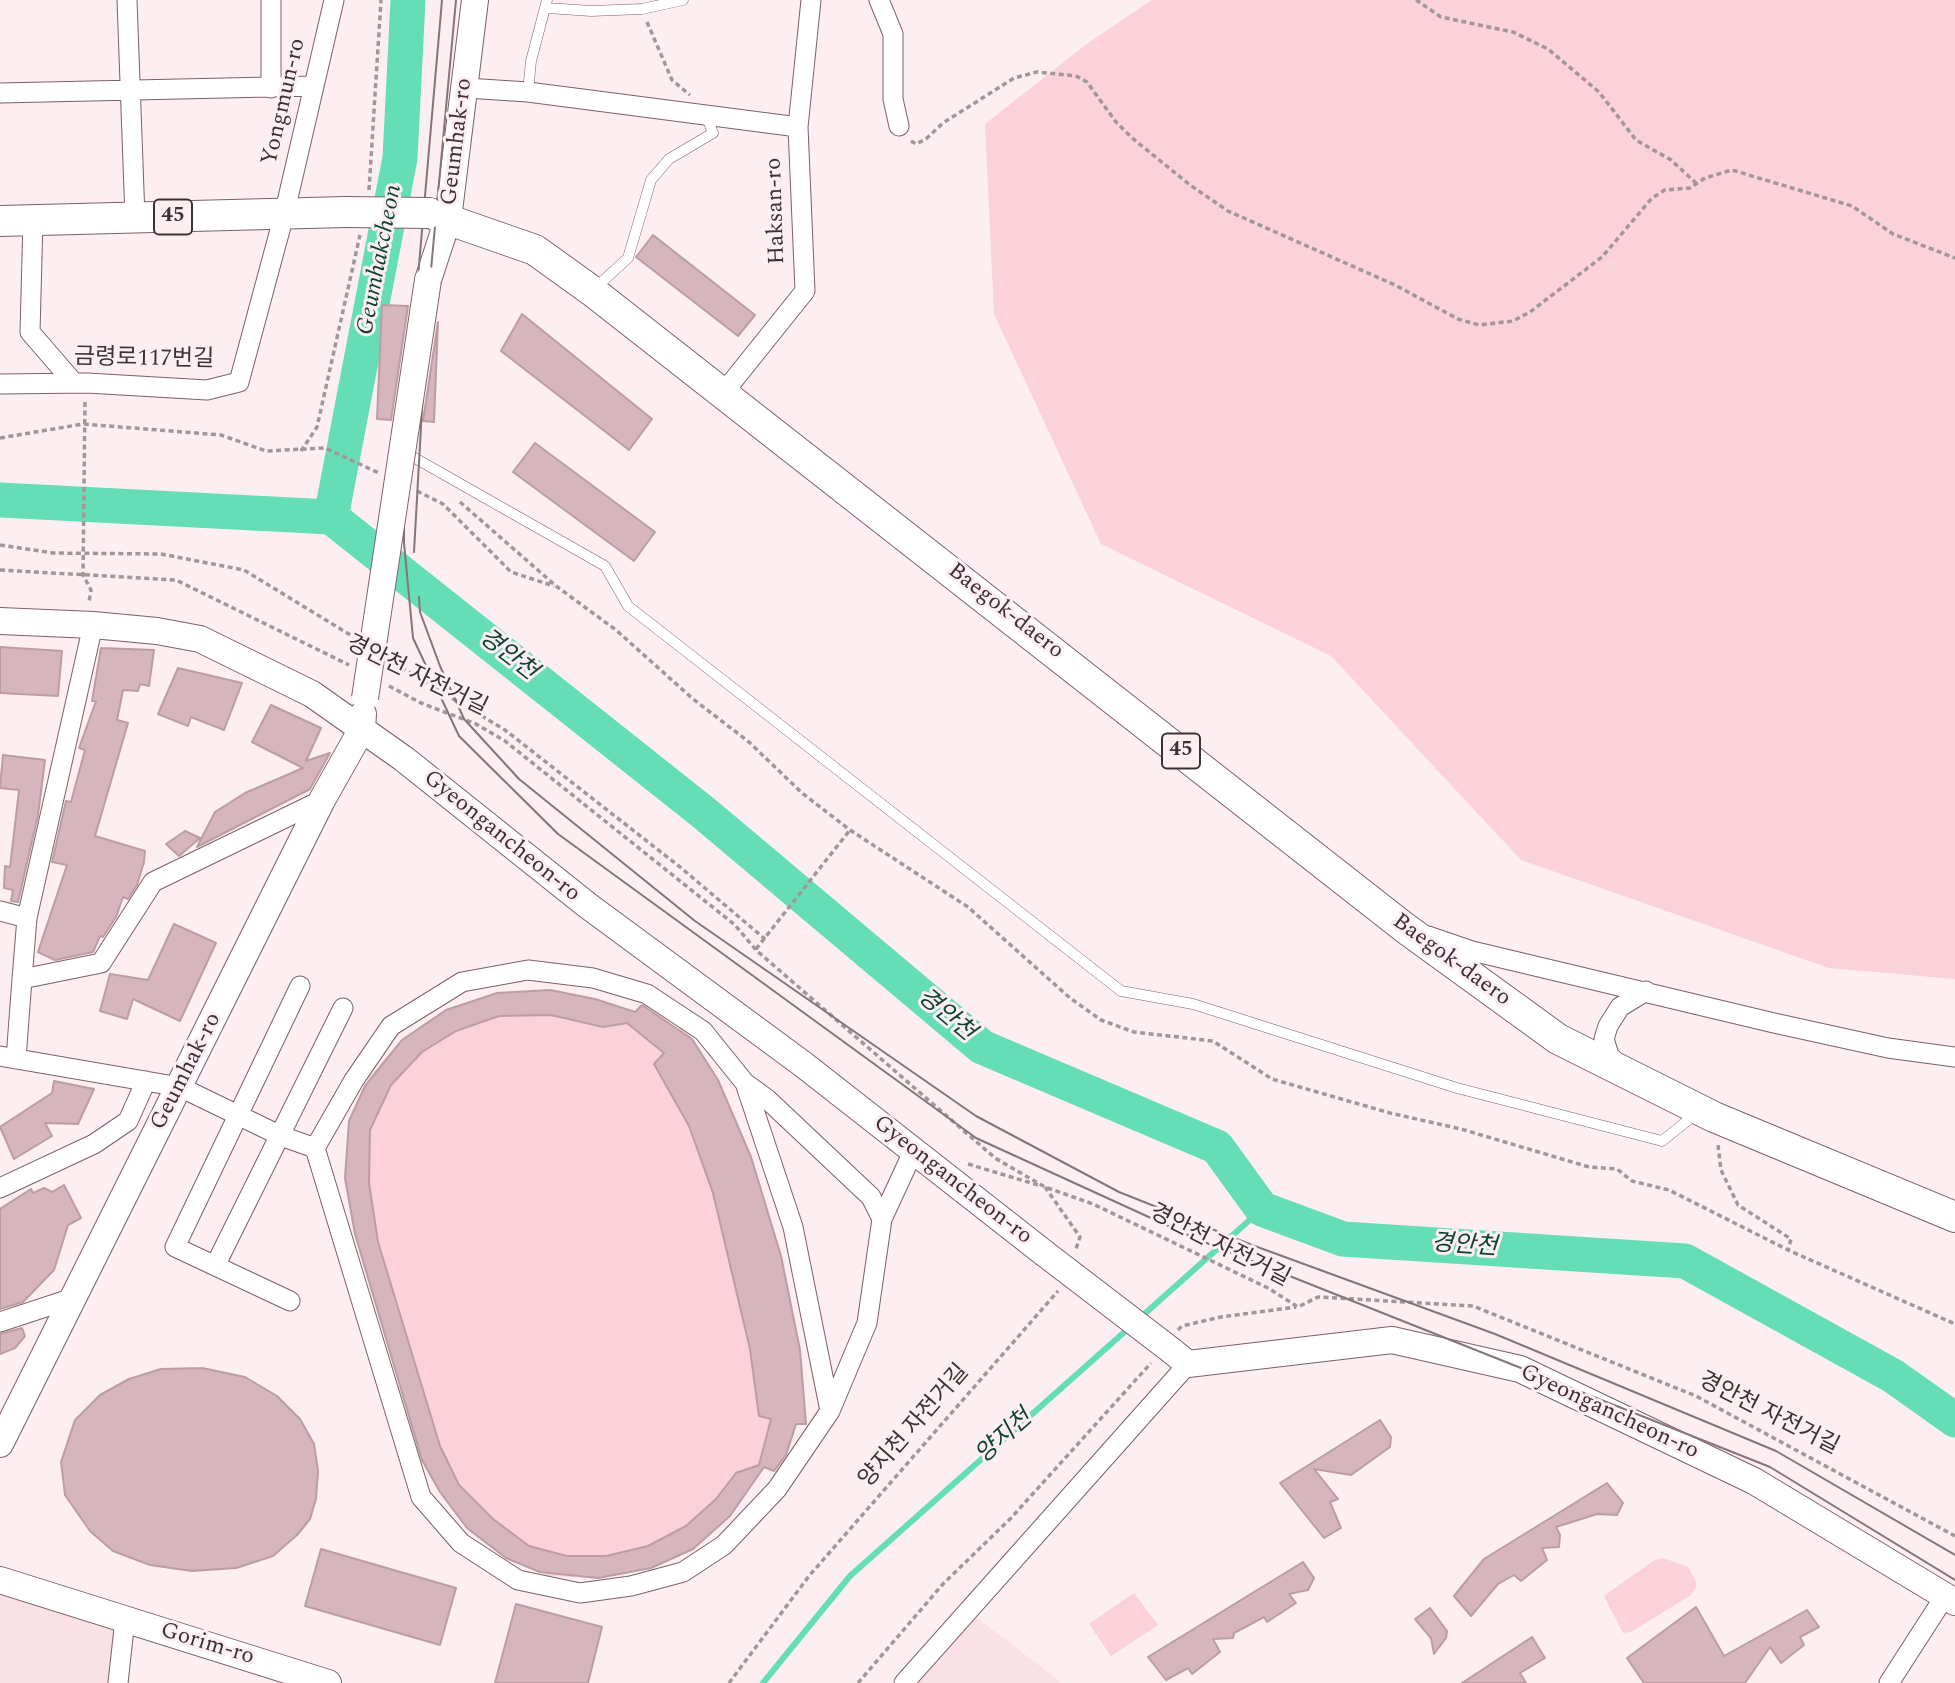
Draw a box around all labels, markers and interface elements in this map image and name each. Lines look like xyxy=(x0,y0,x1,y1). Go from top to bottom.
street label: Yongmun-ro xyxy=(257,36,313,168)
street label: Geumhak-ro xyxy=(437,77,479,207)
street label: Haksan-ro xyxy=(761,157,793,265)
water label: Geumhakcheon xyxy=(352,182,410,338)
road number: 45 xyxy=(154,200,192,234)
street label: 금령로117번길 xyxy=(74,345,214,375)
street label: Baegok-daero xyxy=(941,558,1069,666)
water label: 경안천 xyxy=(472,624,542,688)
street label: 경안천 자전거길 xyxy=(341,631,491,723)
road number: 45 xyxy=(1162,734,1200,768)
street label: Gyeongancheon-ro xyxy=(417,765,585,909)
street label: Baegok-daero xyxy=(1386,909,1516,1013)
water label: 경안천 xyxy=(910,984,980,1048)
street label: Geumhak-ro xyxy=(146,1009,228,1135)
street label: Gyeongancheon-ro xyxy=(867,1110,1037,1252)
street label: 경안천 자전거길 xyxy=(1144,1200,1294,1294)
water label: 경안천 xyxy=(1430,1230,1498,1264)
street label: Gyeongancheon-ro xyxy=(1515,1359,1703,1467)
street label: 양지천 자전거길 xyxy=(854,1360,976,1494)
street label: 경안천 자전거길 xyxy=(1693,1368,1843,1462)
water label: 양지천 xyxy=(971,1405,1039,1471)
street label: Gorim-ro xyxy=(157,1618,257,1672)

